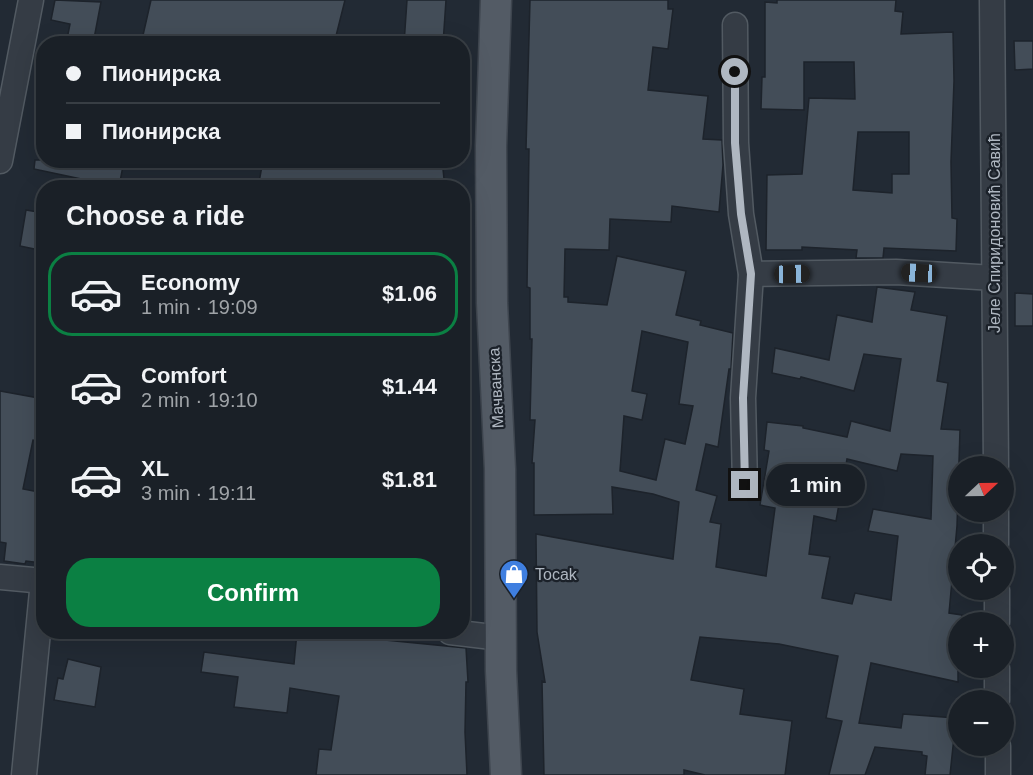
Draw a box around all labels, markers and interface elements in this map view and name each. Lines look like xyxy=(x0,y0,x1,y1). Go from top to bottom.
route start xyxy=(721,58,748,85)
text: Пионирска xyxy=(102,61,221,86)
text: Пионирска xyxy=(102,119,221,144)
street label: Јеле Спиридоновић Савић xyxy=(986,133,1003,333)
text: Choose a ride xyxy=(66,201,245,231)
car xyxy=(901,263,937,283)
car xyxy=(774,265,810,283)
icon: car xyxy=(69,267,123,321)
text: Economy xyxy=(141,270,240,295)
text: $1.06 xyxy=(382,281,437,306)
text: 1 min · 19:09 xyxy=(141,296,258,318)
street label: Мачванска xyxy=(485,347,507,429)
icon: car xyxy=(69,360,123,414)
text: Comfort xyxy=(141,363,227,388)
text: $1.44 xyxy=(382,374,437,399)
text: 2 min · 19:10 xyxy=(141,389,258,411)
icon: car xyxy=(69,453,123,507)
text: XL xyxy=(141,456,169,481)
north arrow xyxy=(948,456,1014,522)
map controls xyxy=(948,456,1014,756)
callout: 1 min xyxy=(766,464,865,506)
text: $1.81 xyxy=(382,467,437,492)
route end xyxy=(731,471,758,498)
text: 1 min xyxy=(789,474,842,496)
text: 3 min · 19:11 xyxy=(141,482,256,504)
button: locate xyxy=(948,534,1014,600)
button: Confirm xyxy=(66,558,440,627)
shop icon: Tocak xyxy=(498,558,530,600)
place label: Tocak xyxy=(535,566,578,583)
button: + xyxy=(948,612,1014,678)
button: − xyxy=(948,690,1014,756)

